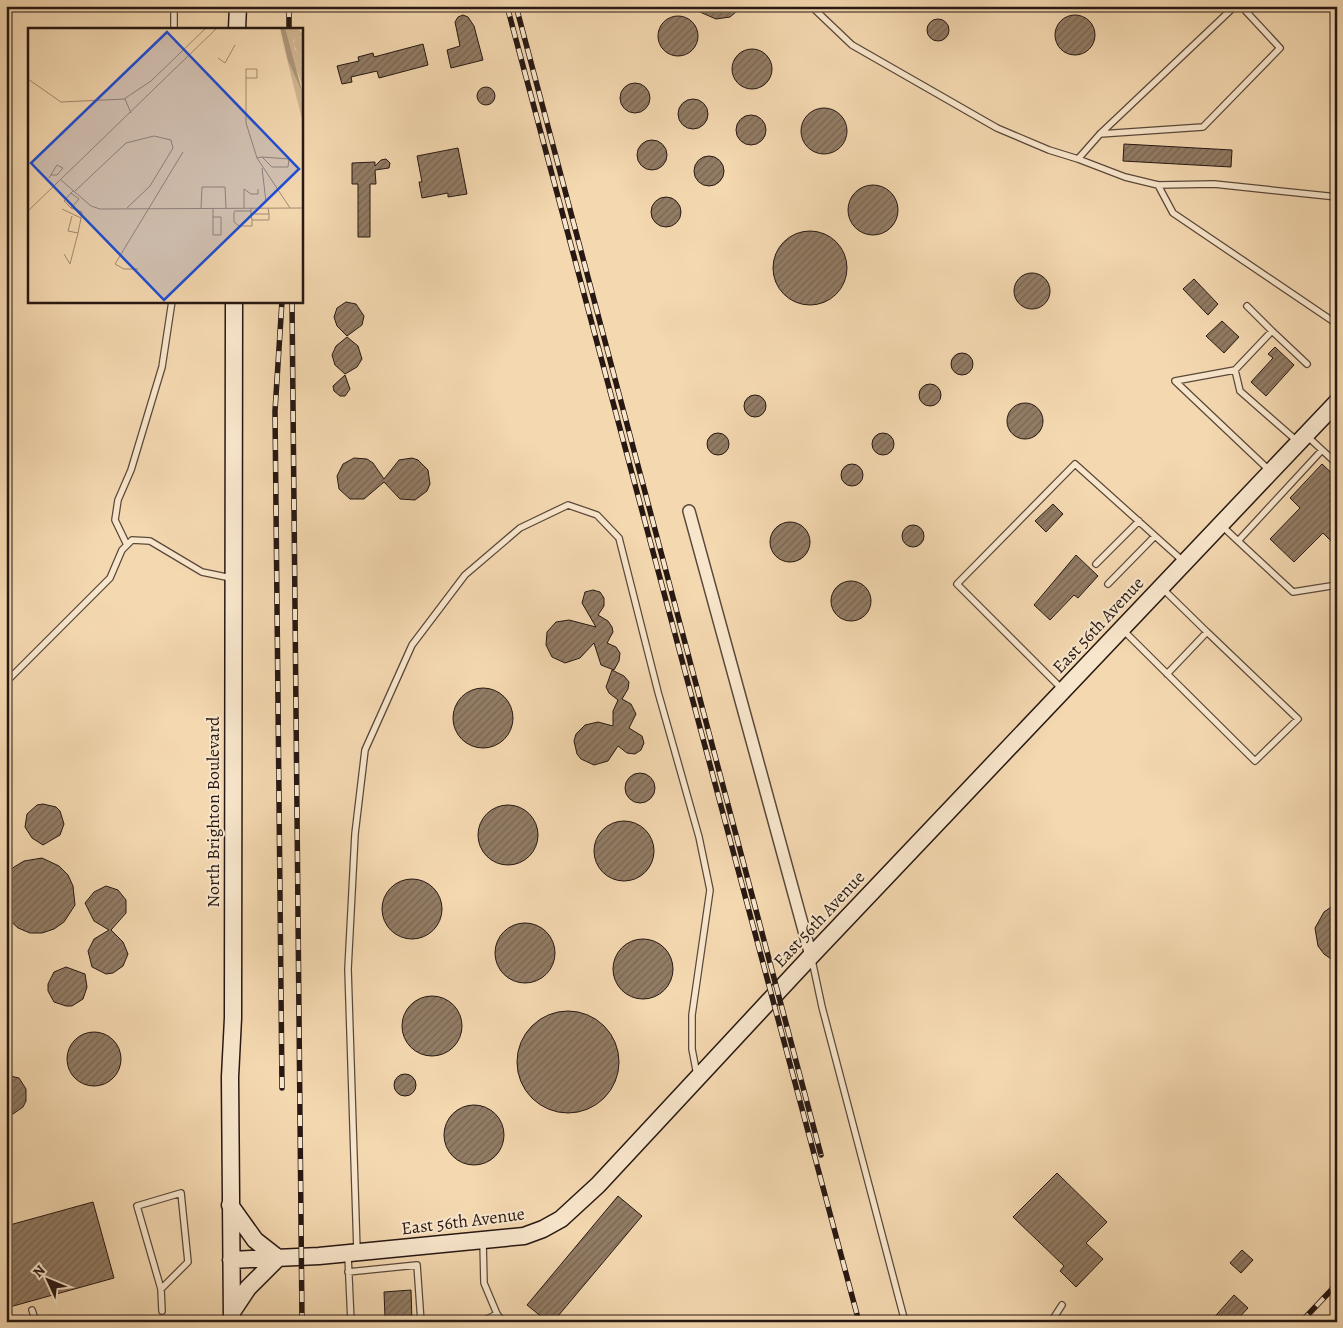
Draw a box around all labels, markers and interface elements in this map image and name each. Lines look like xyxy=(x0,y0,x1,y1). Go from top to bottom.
inset map xyxy=(28,28,302,302)
street label: East 56th Avenue xyxy=(1047,571,1149,679)
street label: North Brighton Boulevard xyxy=(201,716,225,908)
street label: East 56th Avenue xyxy=(768,865,870,973)
street label: East 56th Avenue xyxy=(400,1202,526,1240)
north arrow xyxy=(22,1256,72,1306)
text: N xyxy=(29,1261,49,1282)

